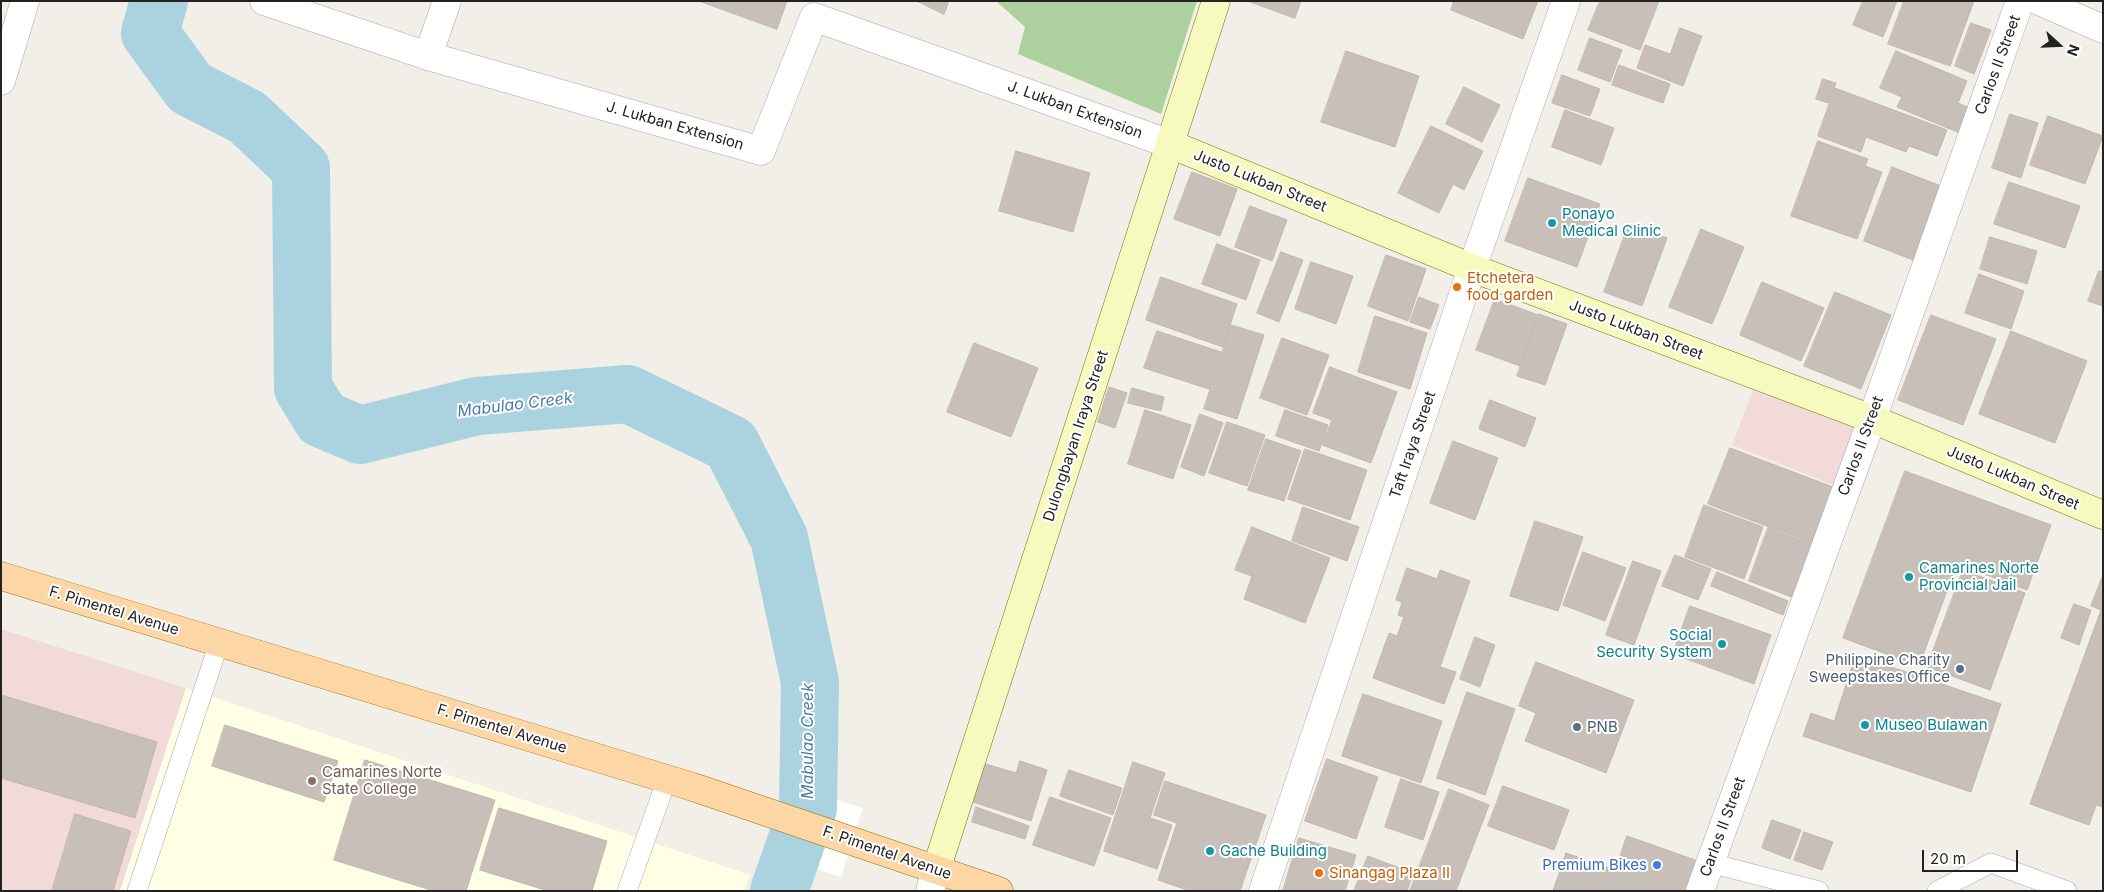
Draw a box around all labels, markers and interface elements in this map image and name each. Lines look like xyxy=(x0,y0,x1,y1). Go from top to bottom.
street label: Carlos II Street xyxy=(1972,13,2024,117)
north arrow xyxy=(2034,20,2084,70)
text: N xyxy=(2064,42,2083,58)
street label: J. Lukban Extension xyxy=(1005,77,1145,143)
street label: J. Lukban Extension xyxy=(604,98,746,154)
street label: Justo Lukban Street xyxy=(1191,146,1329,216)
place label: Ponayo Medical Clinic xyxy=(1562,205,1661,240)
marker: Ponayo Medical Clinic xyxy=(1546,217,1558,229)
place label: Etchetera food garden xyxy=(1467,269,1553,304)
marker: Etchetera food garden xyxy=(1451,281,1463,293)
street label: Justo Lukban Street xyxy=(1566,296,1706,364)
street label: Dulongbayan Iraya Street xyxy=(1040,348,1112,524)
water label: Mabulao Creek xyxy=(456,388,574,422)
street label: Taft Iraya Street xyxy=(1386,389,1440,501)
street label: Carlos II Street xyxy=(1835,394,1887,498)
street label: Justo Lukban Street xyxy=(1944,442,2082,514)
place label: Camarines Norte Provincial Jail xyxy=(1919,559,2039,594)
marker: Camarines Norte Provincial Jail xyxy=(1903,571,1915,583)
street label: F. Pimentel Avenue xyxy=(47,583,181,639)
place label: Social Security System xyxy=(1596,626,1712,661)
marker: Social Security System xyxy=(1716,638,1728,650)
place label: Philippine Charity Sweepstakes Office xyxy=(1809,651,1950,686)
marker: Philippine Charity Sweepstakes Office xyxy=(1954,663,1966,675)
water label: Mabulao Creek xyxy=(798,683,818,799)
street label: F. Pimentel Avenue xyxy=(435,701,569,757)
place label: Museo Bulawan xyxy=(1875,716,1988,734)
place label: PNB xyxy=(1587,718,1618,736)
marker: Museo Bulawan xyxy=(1859,719,1871,731)
marker: PNB xyxy=(1571,721,1583,733)
place label: Camarines Norte State College xyxy=(322,763,442,798)
marker: Camarines Norte State College xyxy=(306,775,318,787)
street label: Carlos II Street xyxy=(1697,775,1749,879)
street label: F. Pimentel Avenue xyxy=(820,823,954,883)
scale bar xyxy=(1924,840,2020,872)
place label: Gache Building xyxy=(1220,842,1327,860)
marker: Gache Building xyxy=(1204,845,1216,857)
text: 20 m xyxy=(1930,849,1966,868)
place label: Premium Bikes xyxy=(1542,856,1647,874)
marker: Premium Bikes xyxy=(1651,859,1663,871)
place label: Sinangag Plaza II xyxy=(1329,864,1450,882)
marker: Sinangag Plaza II xyxy=(1313,867,1325,879)

